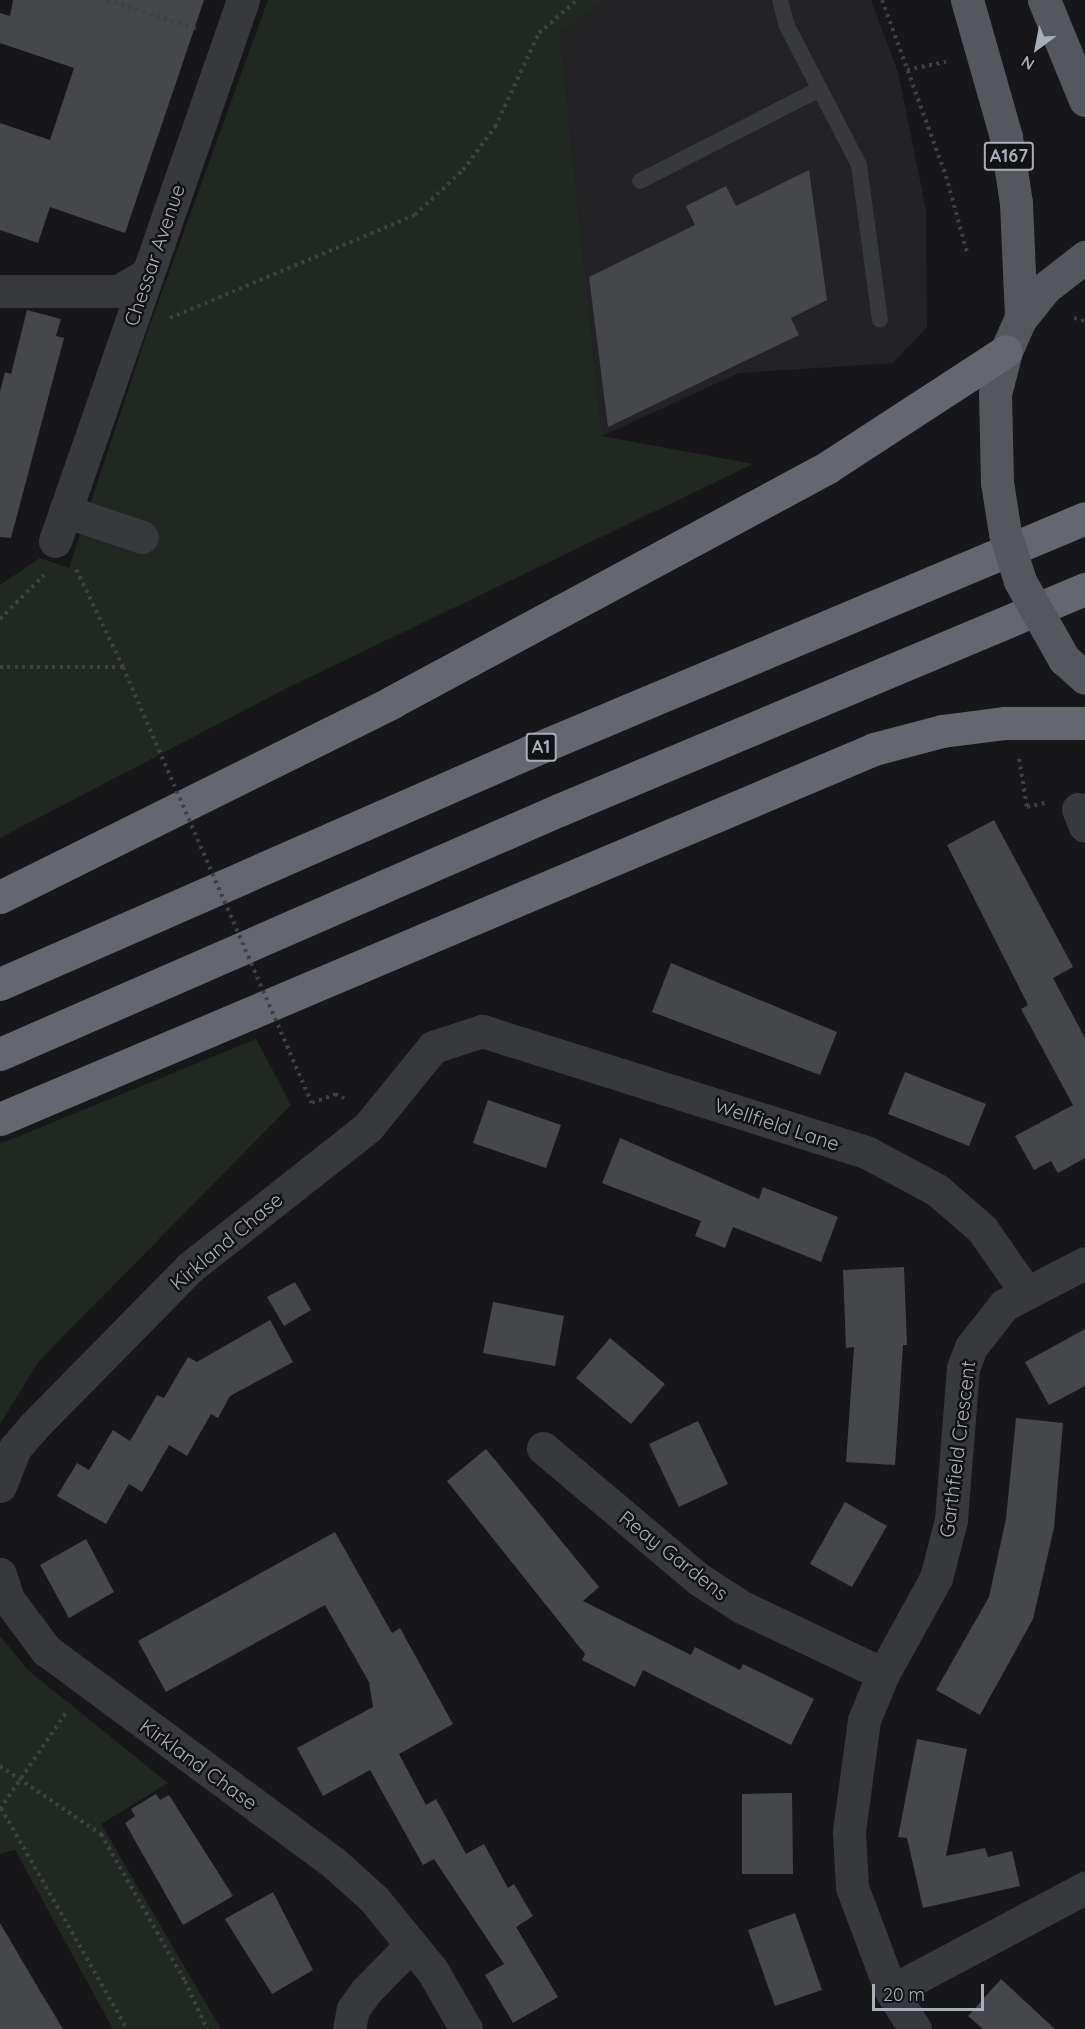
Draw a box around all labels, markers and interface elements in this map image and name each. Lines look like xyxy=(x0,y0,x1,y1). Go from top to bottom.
north arrow xyxy=(1007,18,1067,78)
text: N xyxy=(1017,52,1038,75)
road number: A167 xyxy=(984,141,1034,171)
street label: Chessar Avenue xyxy=(119,181,189,329)
road number: A1 xyxy=(524,732,558,762)
street label: Wellfield Lane xyxy=(712,1093,842,1155)
street label: Kirkland Chase xyxy=(165,1187,287,1295)
street label: Garthfield Crescent xyxy=(934,1359,980,1539)
street label: Reay Gardens xyxy=(615,1505,733,1605)
street label: Kirkland Chase xyxy=(136,1713,262,1815)
scale bar xyxy=(875,1972,988,2010)
text: 20 m xyxy=(883,1983,925,2006)

